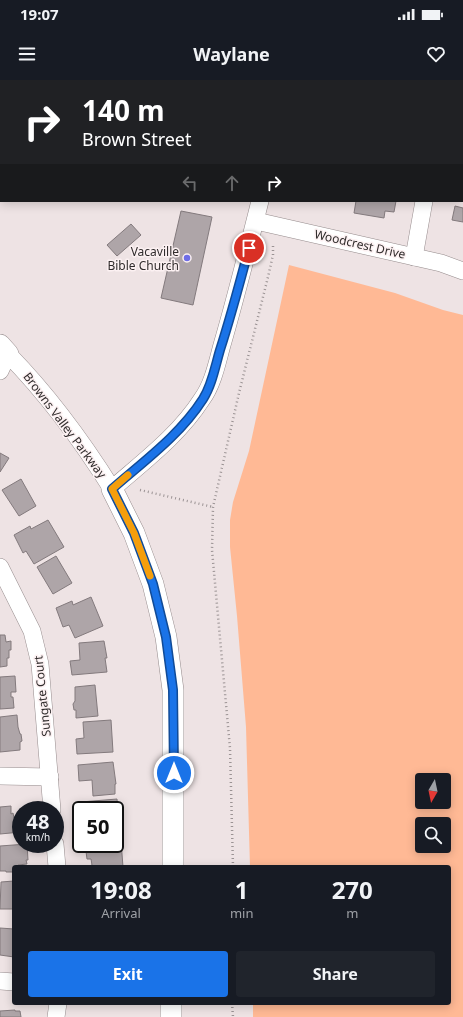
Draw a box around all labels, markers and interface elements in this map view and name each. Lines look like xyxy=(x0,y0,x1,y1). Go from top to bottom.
text: 19:07 xyxy=(20,4,59,24)
text: Waylane xyxy=(193,42,270,66)
icon: menu xyxy=(16,43,38,65)
icon: heart xyxy=(425,43,447,65)
text: 140 m xyxy=(82,91,165,129)
icon: right xyxy=(16,96,68,148)
text: Brown Street xyxy=(82,127,192,151)
icon: left xyxy=(179,172,201,194)
icon: ahead xyxy=(221,172,243,194)
icon: right xyxy=(263,172,285,194)
street label: Woodcrest Drive xyxy=(313,225,407,263)
pin xyxy=(232,231,266,265)
icon: arrive xyxy=(238,237,260,259)
place label: Vacaville Bible Church xyxy=(107,243,179,274)
marker: Vacaville Bible Church xyxy=(182,253,192,263)
street label: Browns Valley Parkway xyxy=(20,369,111,482)
street label: Sungate Court xyxy=(29,654,55,737)
position arrow xyxy=(153,752,195,794)
north arrow xyxy=(415,773,451,809)
map controls xyxy=(415,773,451,853)
speed limit sign: 50 xyxy=(72,801,124,853)
text: 48 xyxy=(27,808,49,835)
button: search xyxy=(415,817,451,853)
text: km/h xyxy=(26,830,50,844)
text: 19:08 xyxy=(90,873,152,906)
text: 1 xyxy=(235,873,249,906)
text: 270 xyxy=(332,873,373,906)
text: Arrival xyxy=(101,904,141,922)
text: min xyxy=(230,904,253,922)
text: m xyxy=(346,904,358,922)
button: Exit xyxy=(28,951,228,997)
button: Share xyxy=(236,951,435,997)

